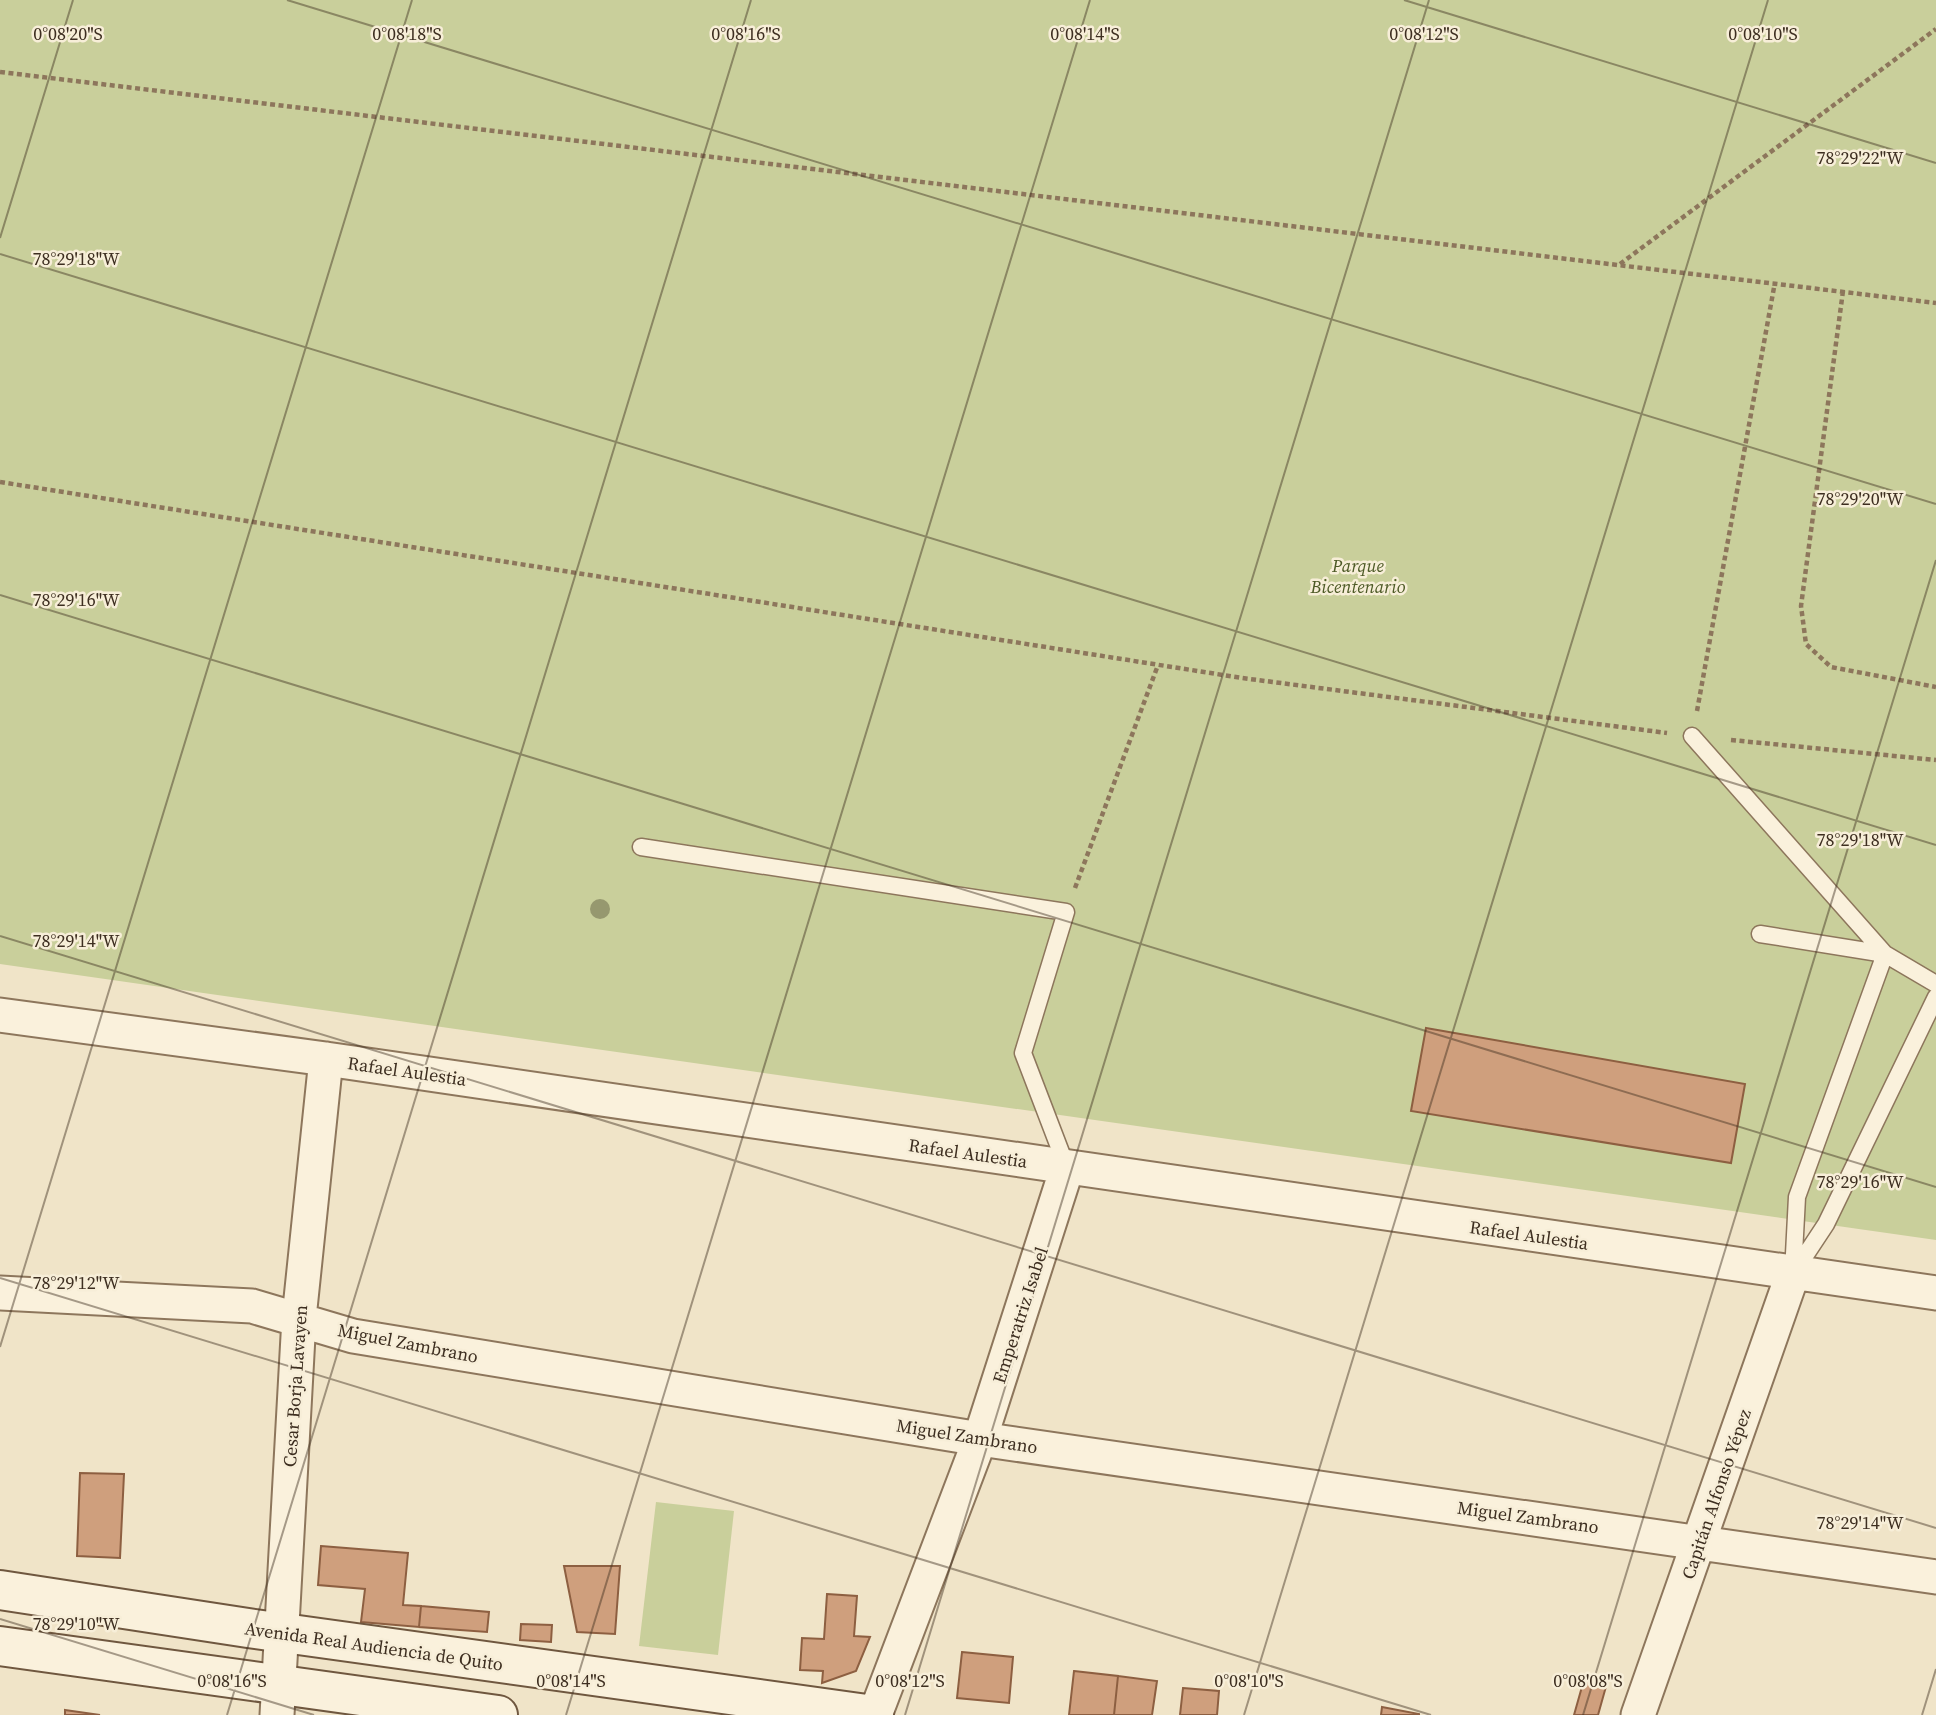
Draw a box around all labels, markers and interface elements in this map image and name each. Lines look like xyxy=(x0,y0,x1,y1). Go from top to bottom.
text: 0°08'20"S xyxy=(33,21,103,46)
text: 0°08'18"S xyxy=(372,21,442,46)
text: 0°08'16"S xyxy=(711,21,781,46)
text: 0°08'14"S xyxy=(1050,21,1120,46)
text: 0°08'12"S xyxy=(1389,21,1459,46)
text: 0°08'10"S xyxy=(1728,21,1798,46)
text: 78°29'22"W xyxy=(1817,145,1904,170)
text: 78°29'18"W xyxy=(33,246,120,271)
text: 78°29'20"W xyxy=(1817,486,1904,511)
park label: Parque Bicentenario xyxy=(1309,553,1406,599)
text: 78°29'16"W xyxy=(33,587,120,612)
text: 78°29'18"W xyxy=(1817,827,1904,852)
text: 78°29'14"W xyxy=(33,928,120,953)
street label: Rafael Aulestia xyxy=(346,1050,469,1092)
street label: Rafael Aulestia xyxy=(907,1132,1030,1174)
text: 78°29'16"W xyxy=(1817,1169,1904,1194)
street label: Rafael Aulestia xyxy=(1468,1214,1591,1256)
street label: Emperatriz Isabel xyxy=(986,1243,1054,1387)
text: 78°29'12"W xyxy=(33,1270,120,1295)
street label: Cesar Borja Lavayen xyxy=(277,1304,313,1468)
street label: Miguel Zambrano xyxy=(336,1317,481,1369)
street label: Capitán Alfonso Yépez xyxy=(1675,1406,1757,1582)
street label: Miguel Zambrano xyxy=(895,1412,1040,1460)
street label: Miguel Zambrano xyxy=(1456,1495,1600,1539)
text: 78°29'14"W xyxy=(1817,1510,1904,1535)
text: 78°29'10"W xyxy=(33,1611,120,1636)
street label: Avenida Real Audiencia de Quito xyxy=(243,1615,505,1677)
text: 0°08'16"S xyxy=(197,1668,267,1693)
text: 0°08'14"S xyxy=(536,1668,606,1693)
text: 0°08'12"S xyxy=(875,1668,945,1693)
text: 0°08'10"S xyxy=(1214,1668,1284,1693)
text: 0°08'08"S xyxy=(1553,1668,1623,1693)

